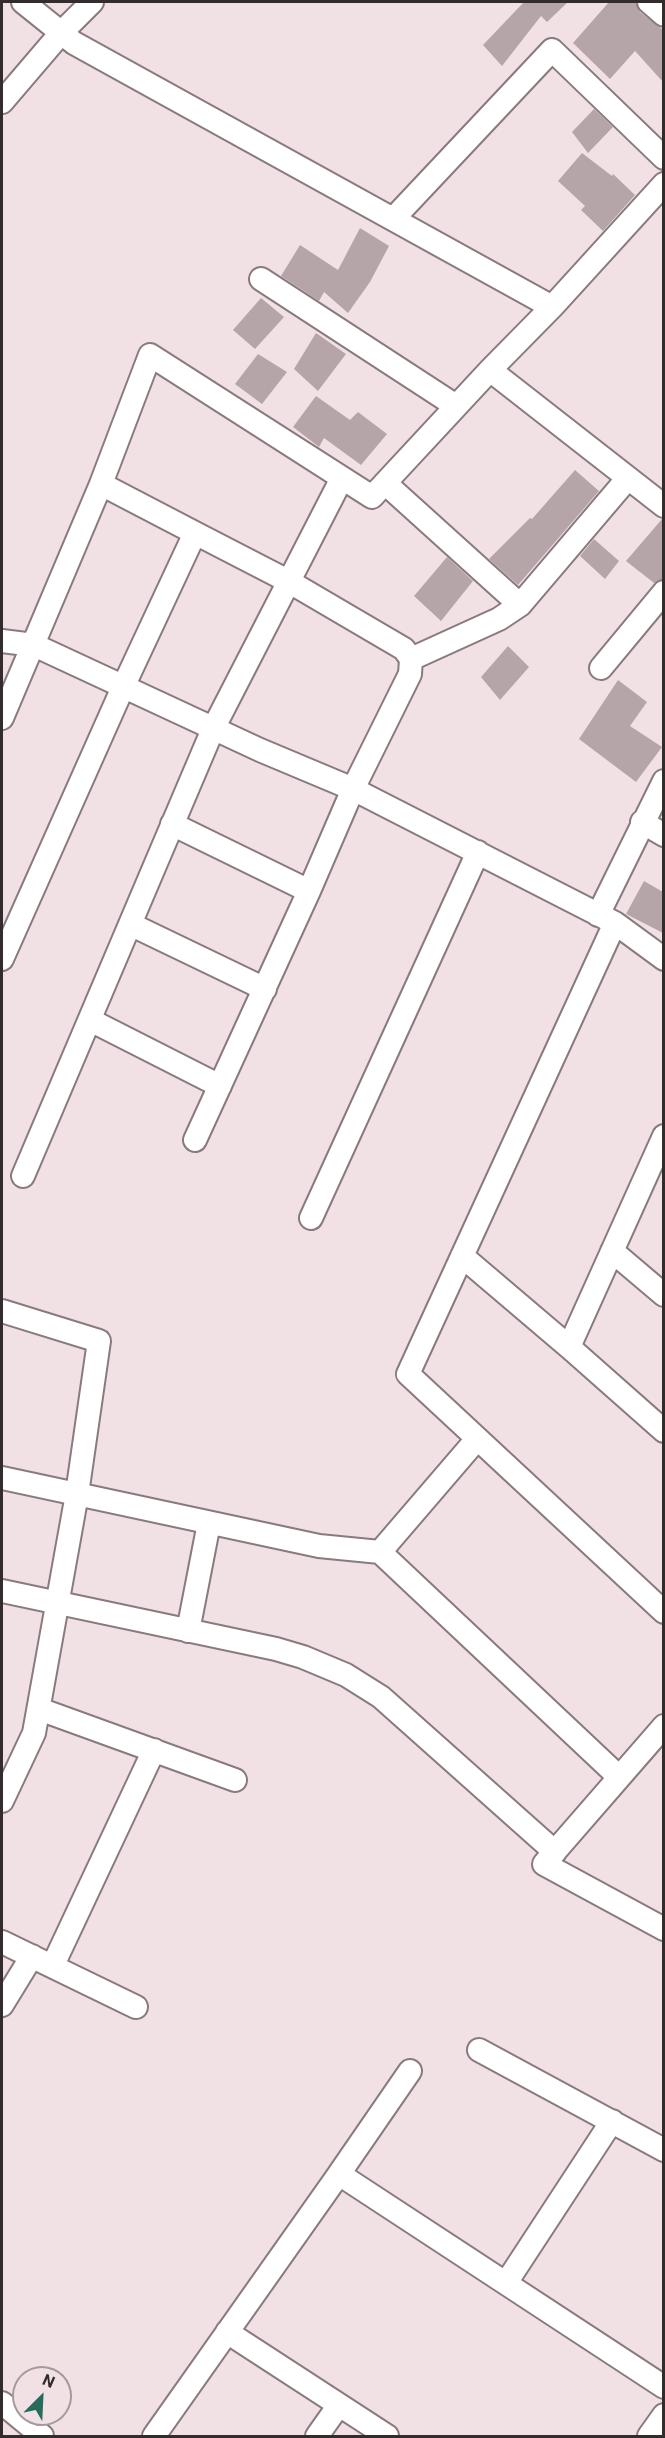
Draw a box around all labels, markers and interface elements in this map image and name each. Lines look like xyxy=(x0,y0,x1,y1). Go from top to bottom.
north arrow xyxy=(12,2366,72,2426)
text: N xyxy=(40,2370,58,2392)

